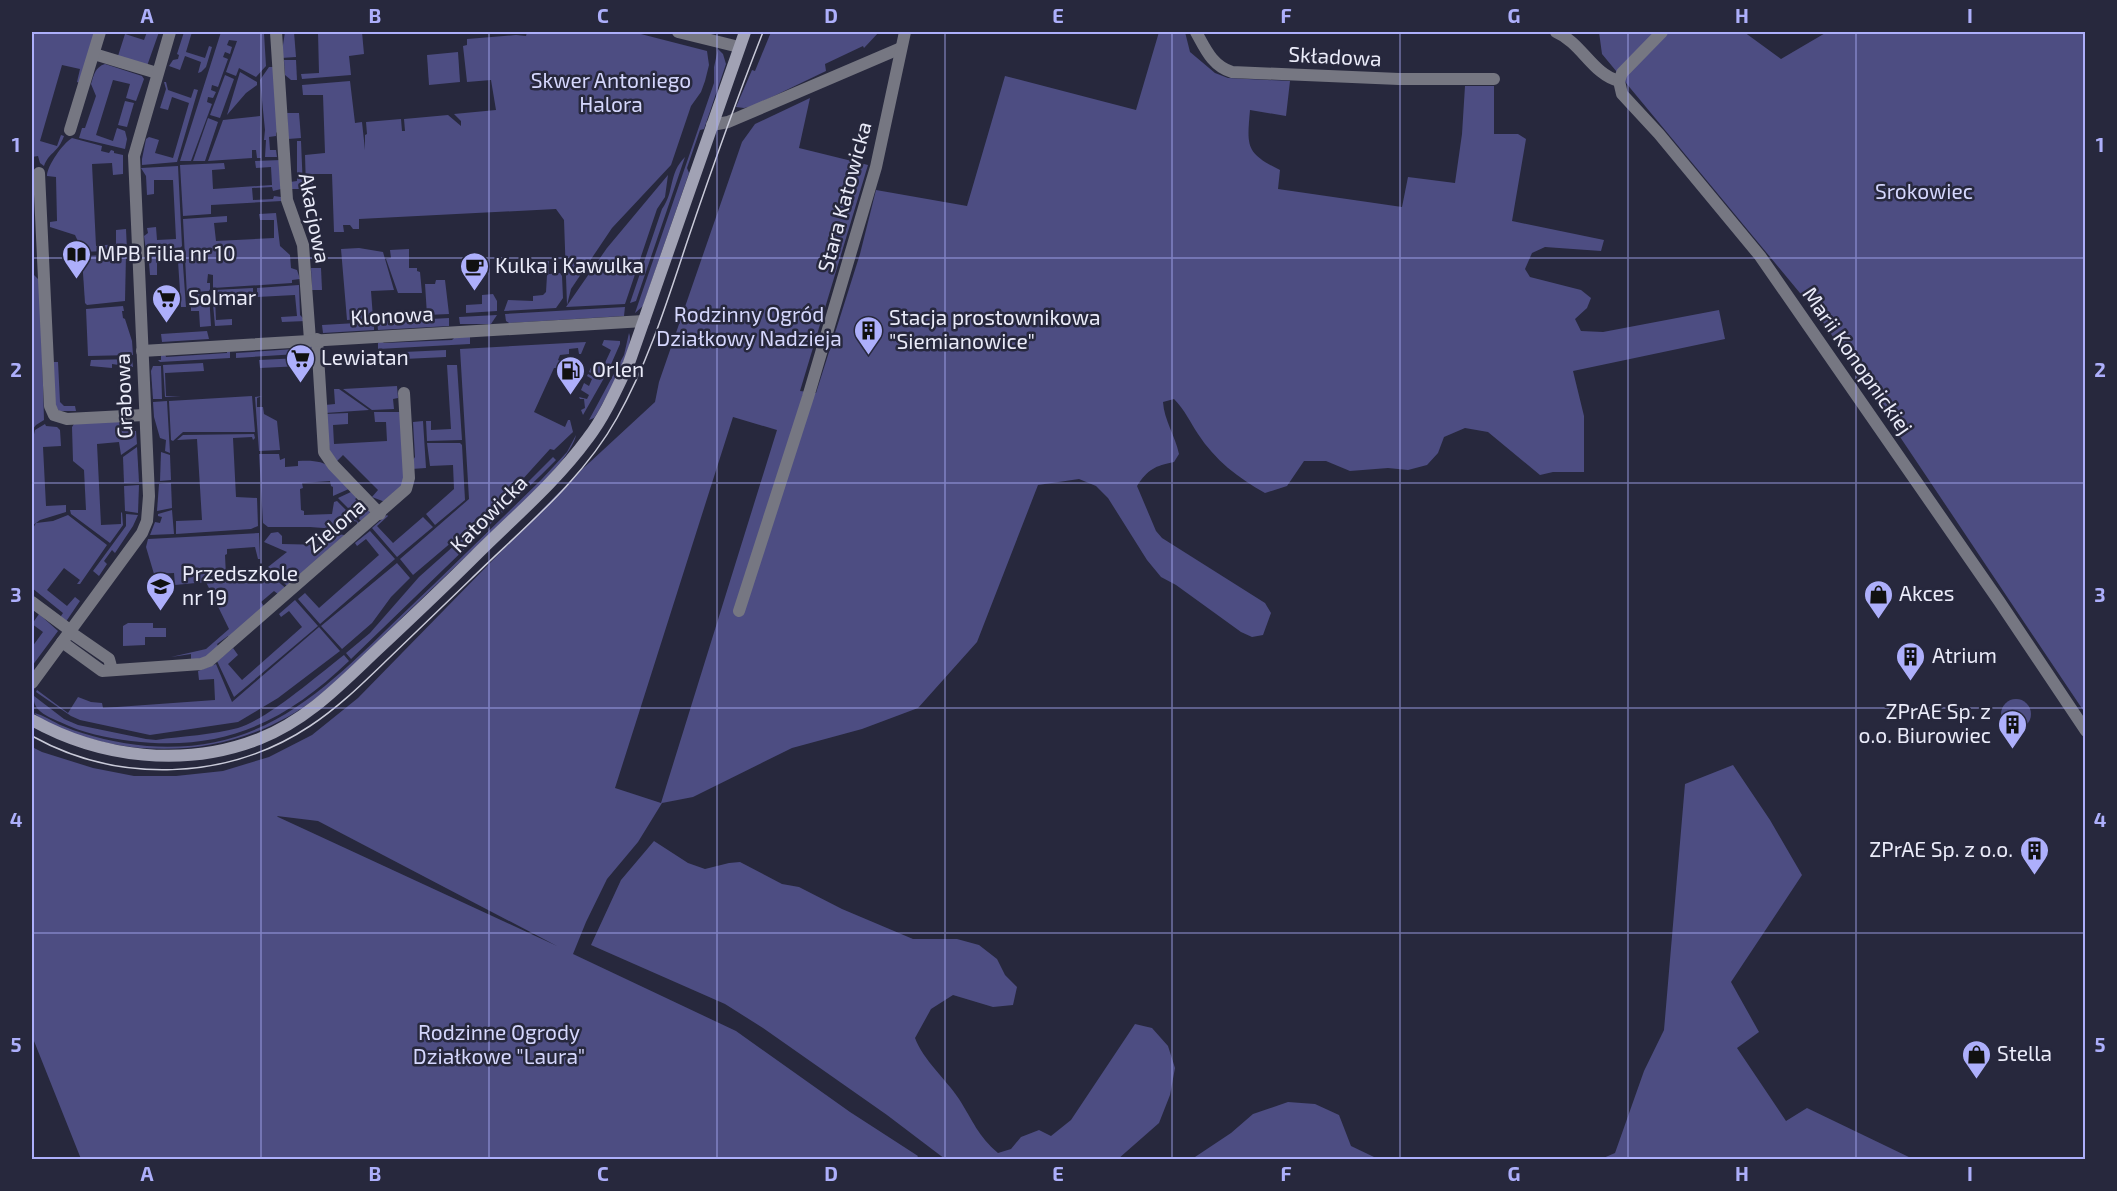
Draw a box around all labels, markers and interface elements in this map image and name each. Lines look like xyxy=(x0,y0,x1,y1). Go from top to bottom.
text: A xyxy=(140,3,154,27)
text: B xyxy=(369,3,381,27)
text: C xyxy=(597,3,609,27)
text: D xyxy=(824,3,838,27)
text: E xyxy=(1052,3,1064,27)
text: F xyxy=(1280,3,1292,27)
text: G xyxy=(1508,3,1520,27)
text: H xyxy=(1735,3,1749,27)
text: I xyxy=(1967,3,1973,27)
street label: Składowa xyxy=(1288,41,1382,70)
park label: Skwer Antoniego Halora xyxy=(531,67,691,116)
street label: Stara Katowicka xyxy=(811,119,876,275)
text: 1 xyxy=(12,132,20,156)
text: 1 xyxy=(2096,132,2104,156)
street label: Akacjowa xyxy=(293,170,336,265)
park label: Srokowiec xyxy=(1875,178,1973,203)
library icon: MPB Filia nr 10 xyxy=(60,238,92,280)
place label: MPB Filia nr 10 xyxy=(97,240,236,265)
cafe icon: Kulka i Kawulka xyxy=(458,250,490,292)
place label: Kulka i Kawulka xyxy=(495,252,644,277)
supermarket icon: Solmar xyxy=(151,282,183,324)
street label: Marii Konopnickiej xyxy=(1797,282,1918,439)
place label: Solmar xyxy=(188,284,257,309)
street label: Klonowa xyxy=(350,300,434,329)
park label: Rodzinny Ogród Działkowy Nadzieja xyxy=(656,301,842,351)
place label: Stacja prostownikowa "Siemianowice" xyxy=(889,304,1100,353)
building icon: Stacja prostownikowa "Siemianowice" xyxy=(852,314,884,356)
supermarket icon: Lewiatan xyxy=(284,342,316,384)
place label: Lewiatan xyxy=(321,344,409,369)
street label: Grabowa xyxy=(109,353,136,439)
fuel station icon: Orlen xyxy=(555,354,587,396)
place label: Orlen xyxy=(592,356,644,381)
text: 2 xyxy=(10,357,22,381)
text: 2 xyxy=(2094,357,2106,381)
street label: Katowicka xyxy=(444,469,532,557)
street label: Zielona xyxy=(300,492,370,557)
place label: Przedszkole nr 19 xyxy=(182,560,298,609)
school or university icon: Przedszkole nr 19 xyxy=(145,570,177,612)
shop icon: Akces xyxy=(1862,578,1894,620)
place label: Akces xyxy=(1899,580,1954,605)
text: 3 xyxy=(10,582,22,606)
text: 3 xyxy=(2094,582,2106,606)
building icon: Atrium xyxy=(1895,640,1927,682)
place label: Atrium xyxy=(1932,642,1997,667)
place label: ZPrAE Sp. z o.o. Biurowiec xyxy=(1859,698,1991,747)
building icon: ZPrAE Sp. z o.o. Biurowiec xyxy=(1996,708,2028,750)
text: 4 xyxy=(10,807,23,831)
text: 4 xyxy=(2094,807,2107,831)
building icon: ZPrAE Sp. z o.o. xyxy=(2018,834,2050,876)
place label: ZPrAE Sp. z o.o. xyxy=(1869,836,2013,861)
park label: Rodzinne Ogrody Działkowe "Laura" xyxy=(413,1019,585,1068)
text: 5 xyxy=(10,1032,22,1056)
text: 5 xyxy=(2094,1032,2106,1056)
shop icon: Stella xyxy=(1960,1038,1992,1080)
place label: Stella xyxy=(1997,1040,2052,1065)
text: A xyxy=(140,1161,154,1185)
text: B xyxy=(369,1161,381,1185)
text: C xyxy=(597,1161,609,1185)
text: D xyxy=(824,1161,838,1185)
text: E xyxy=(1052,1161,1064,1185)
text: F xyxy=(1280,1161,1292,1185)
text: G xyxy=(1508,1161,1520,1185)
text: H xyxy=(1735,1161,1749,1185)
text: I xyxy=(1967,1161,1973,1185)

